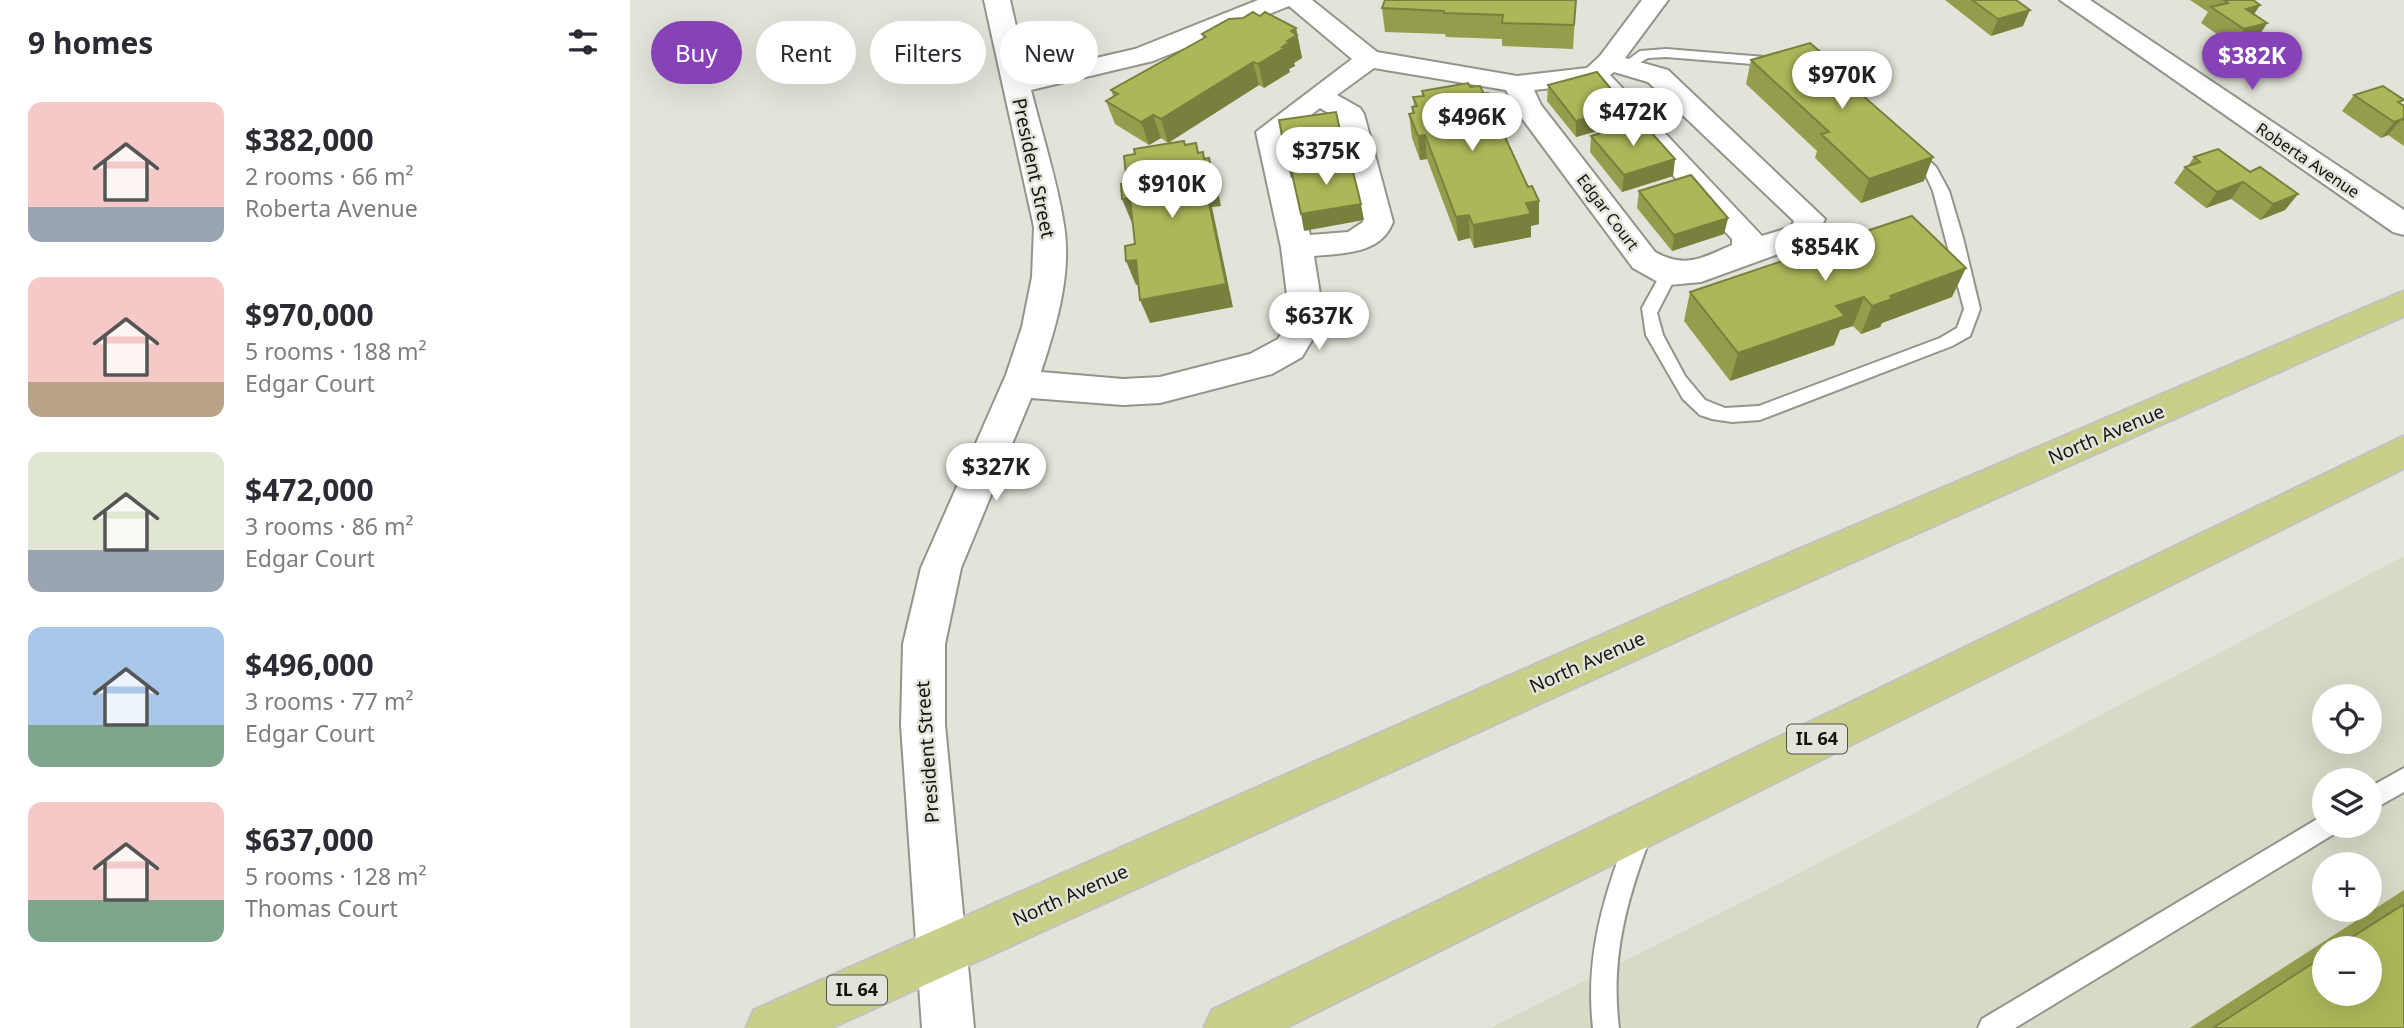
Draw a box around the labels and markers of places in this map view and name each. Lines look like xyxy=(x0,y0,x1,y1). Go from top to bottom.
pin: $382K xyxy=(2203,32,2301,92)
pin: $970K xyxy=(1793,52,1891,111)
pin: $472K xyxy=(1584,88,1682,148)
pin: $496K xyxy=(1423,94,1521,153)
pin: $375K xyxy=(1277,128,1375,187)
pin: $910K xyxy=(1123,160,1221,220)
pin: $854K xyxy=(1776,224,1874,283)
pin: $637K xyxy=(1270,292,1368,352)
pin: $327K xyxy=(947,444,1045,503)

